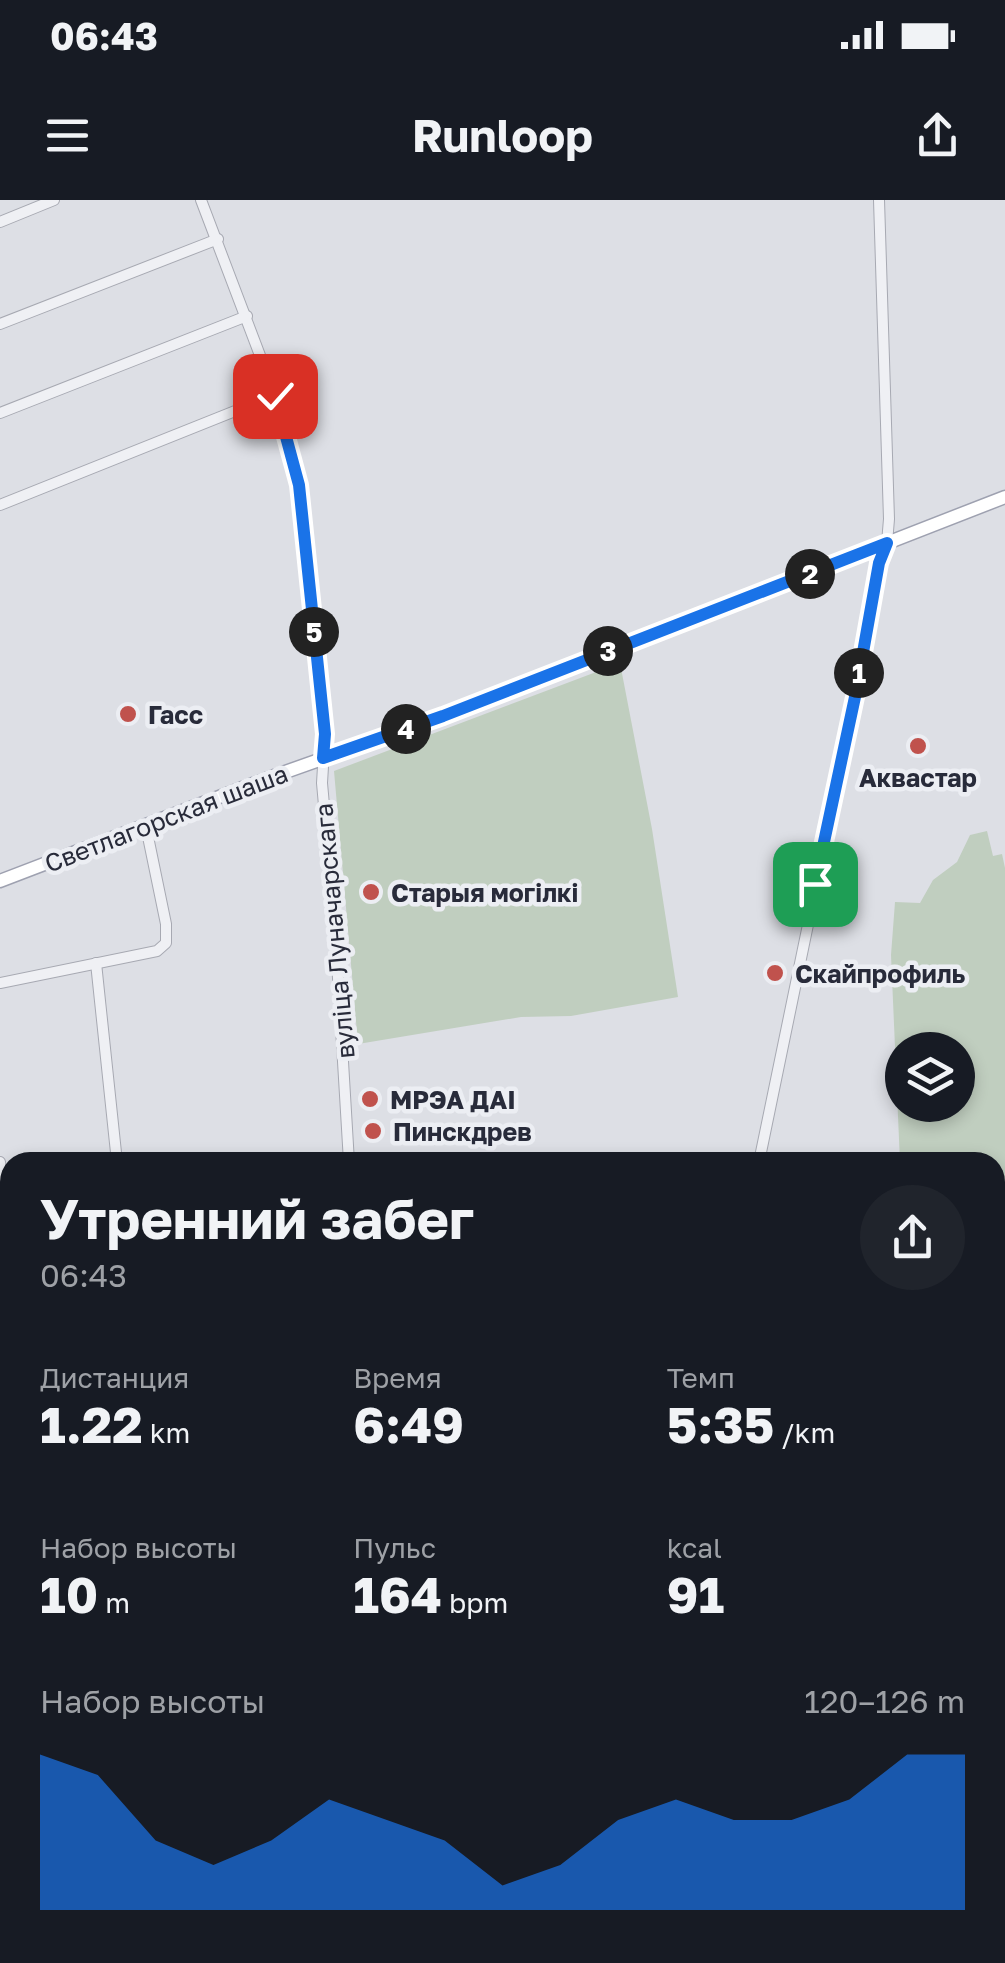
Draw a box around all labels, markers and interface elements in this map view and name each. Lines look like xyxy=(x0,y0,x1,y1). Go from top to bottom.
text: 06:43 xyxy=(50,13,158,58)
icon: menu xyxy=(40,108,95,163)
text: Runloop xyxy=(412,108,593,162)
icon: share xyxy=(910,108,965,163)
pin xyxy=(233,354,318,439)
icon: check xyxy=(248,369,303,424)
pin: 2 xyxy=(785,549,835,599)
text: 2 xyxy=(801,557,819,590)
pin: 5 xyxy=(289,607,339,657)
text: 5 xyxy=(305,615,323,648)
pin: 3 xyxy=(583,626,633,676)
text: 3 xyxy=(599,634,617,667)
pin: 1 xyxy=(834,648,884,698)
text: 1 xyxy=(852,656,866,689)
place label: Гасс xyxy=(148,699,203,730)
marker: Гасс xyxy=(117,703,139,725)
pin: 4 xyxy=(381,704,431,754)
text: 4 xyxy=(397,712,415,745)
marker: Аквастар xyxy=(907,735,929,757)
street label: Светлагорская шаша xyxy=(40,757,292,879)
place label: Аквастар xyxy=(859,762,977,793)
street label: вуліца Луначарскага xyxy=(307,802,361,1060)
pin xyxy=(773,842,858,927)
icon: arrive xyxy=(788,857,843,912)
place label: Старыя могілкі xyxy=(391,877,578,908)
marker: Старыя могілкі xyxy=(360,881,382,903)
place label: Скайпрофиль xyxy=(795,958,966,989)
marker: Скайпрофиль xyxy=(764,962,786,984)
map controls xyxy=(885,1032,975,1122)
button: layers xyxy=(885,1032,975,1122)
place label: МРЭА ДАІ xyxy=(390,1084,516,1115)
marker: МРЭА ДАІ xyxy=(359,1088,381,1110)
place label: Пинскдрев xyxy=(393,1116,532,1147)
marker: Пинскдрев xyxy=(362,1120,384,1142)
text: Утренний забег xyxy=(40,1185,474,1251)
button: share xyxy=(860,1185,965,1290)
text: 06:43 xyxy=(40,1256,127,1294)
text: Дистанция xyxy=(40,1361,189,1394)
text: Время xyxy=(353,1361,442,1394)
text: Темп xyxy=(667,1361,735,1394)
text: 1.22 xyxy=(40,1394,143,1454)
text: 6:49 xyxy=(353,1394,464,1454)
text: 5:35 xyxy=(667,1394,774,1454)
text: km xyxy=(143,1416,190,1449)
text: /km xyxy=(774,1416,835,1449)
text: Набор высоты xyxy=(40,1531,237,1564)
text: Пульс xyxy=(353,1531,436,1564)
text: kcal xyxy=(667,1531,722,1564)
text: 10 xyxy=(40,1564,98,1624)
text: 164 xyxy=(353,1564,442,1624)
text: 91 xyxy=(667,1564,724,1624)
text: m xyxy=(98,1586,130,1619)
text: bpm xyxy=(442,1586,508,1619)
text: Набор высоты xyxy=(40,1682,265,1720)
text: 120–126 m xyxy=(804,1682,965,1720)

